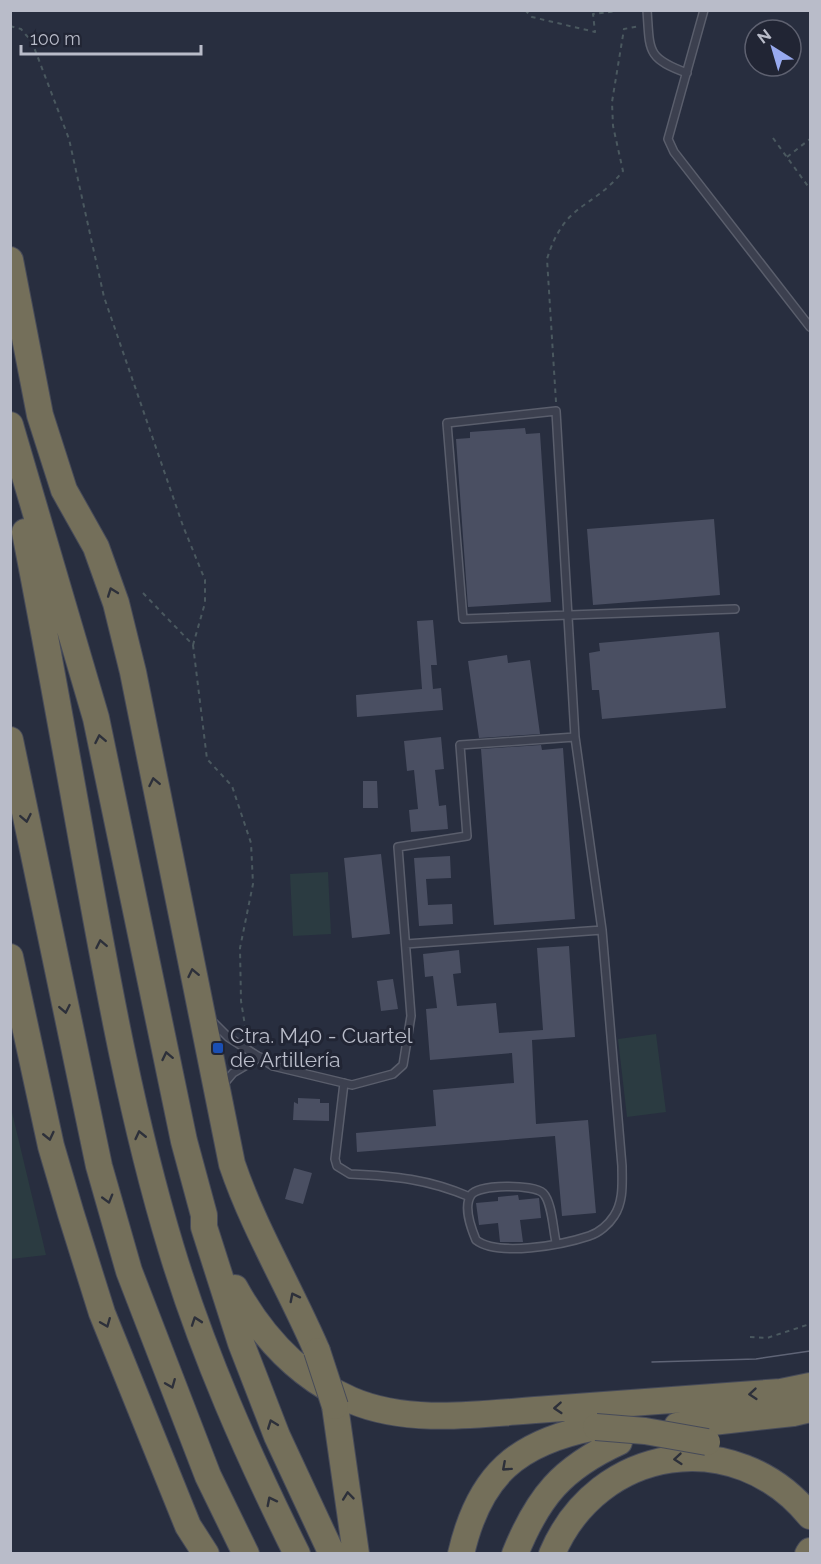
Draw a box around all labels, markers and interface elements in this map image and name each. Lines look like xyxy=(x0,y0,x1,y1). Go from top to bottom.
scale bar xyxy=(21,18,201,56)
north arrow xyxy=(743,18,803,78)
text: N xyxy=(754,25,775,48)
text: 100 m xyxy=(30,28,81,49)
one-way arrow xyxy=(107,587,119,598)
one-way arrow xyxy=(94,735,107,745)
one-way arrow xyxy=(148,777,161,787)
one-way arrow xyxy=(19,813,32,823)
one-way arrow xyxy=(95,939,108,949)
one-way arrow xyxy=(187,968,200,978)
one-way arrow xyxy=(58,1004,71,1014)
place label: Ctra. M40 - Cuartel de Artillería xyxy=(230,1023,413,1072)
marker: Ctra. M40 - Cuartel de Artillería xyxy=(211,1041,225,1055)
one-way arrow xyxy=(161,1051,174,1061)
one-way arrow xyxy=(135,1130,148,1140)
one-way arrow xyxy=(42,1131,55,1141)
one-way arrow xyxy=(101,1193,113,1204)
one-way arrow xyxy=(289,1293,301,1304)
one-way arrow xyxy=(191,1316,204,1327)
one-way arrow xyxy=(99,1317,111,1328)
one-way arrow xyxy=(164,1377,176,1388)
one-way arrow xyxy=(748,1387,757,1400)
one-way arrow xyxy=(554,1402,563,1415)
one-way arrow xyxy=(267,1420,279,1431)
one-way arrow xyxy=(674,1452,683,1465)
one-way arrow xyxy=(502,1460,512,1471)
one-way arrow xyxy=(342,1491,355,1500)
one-way arrow xyxy=(267,1497,278,1508)

